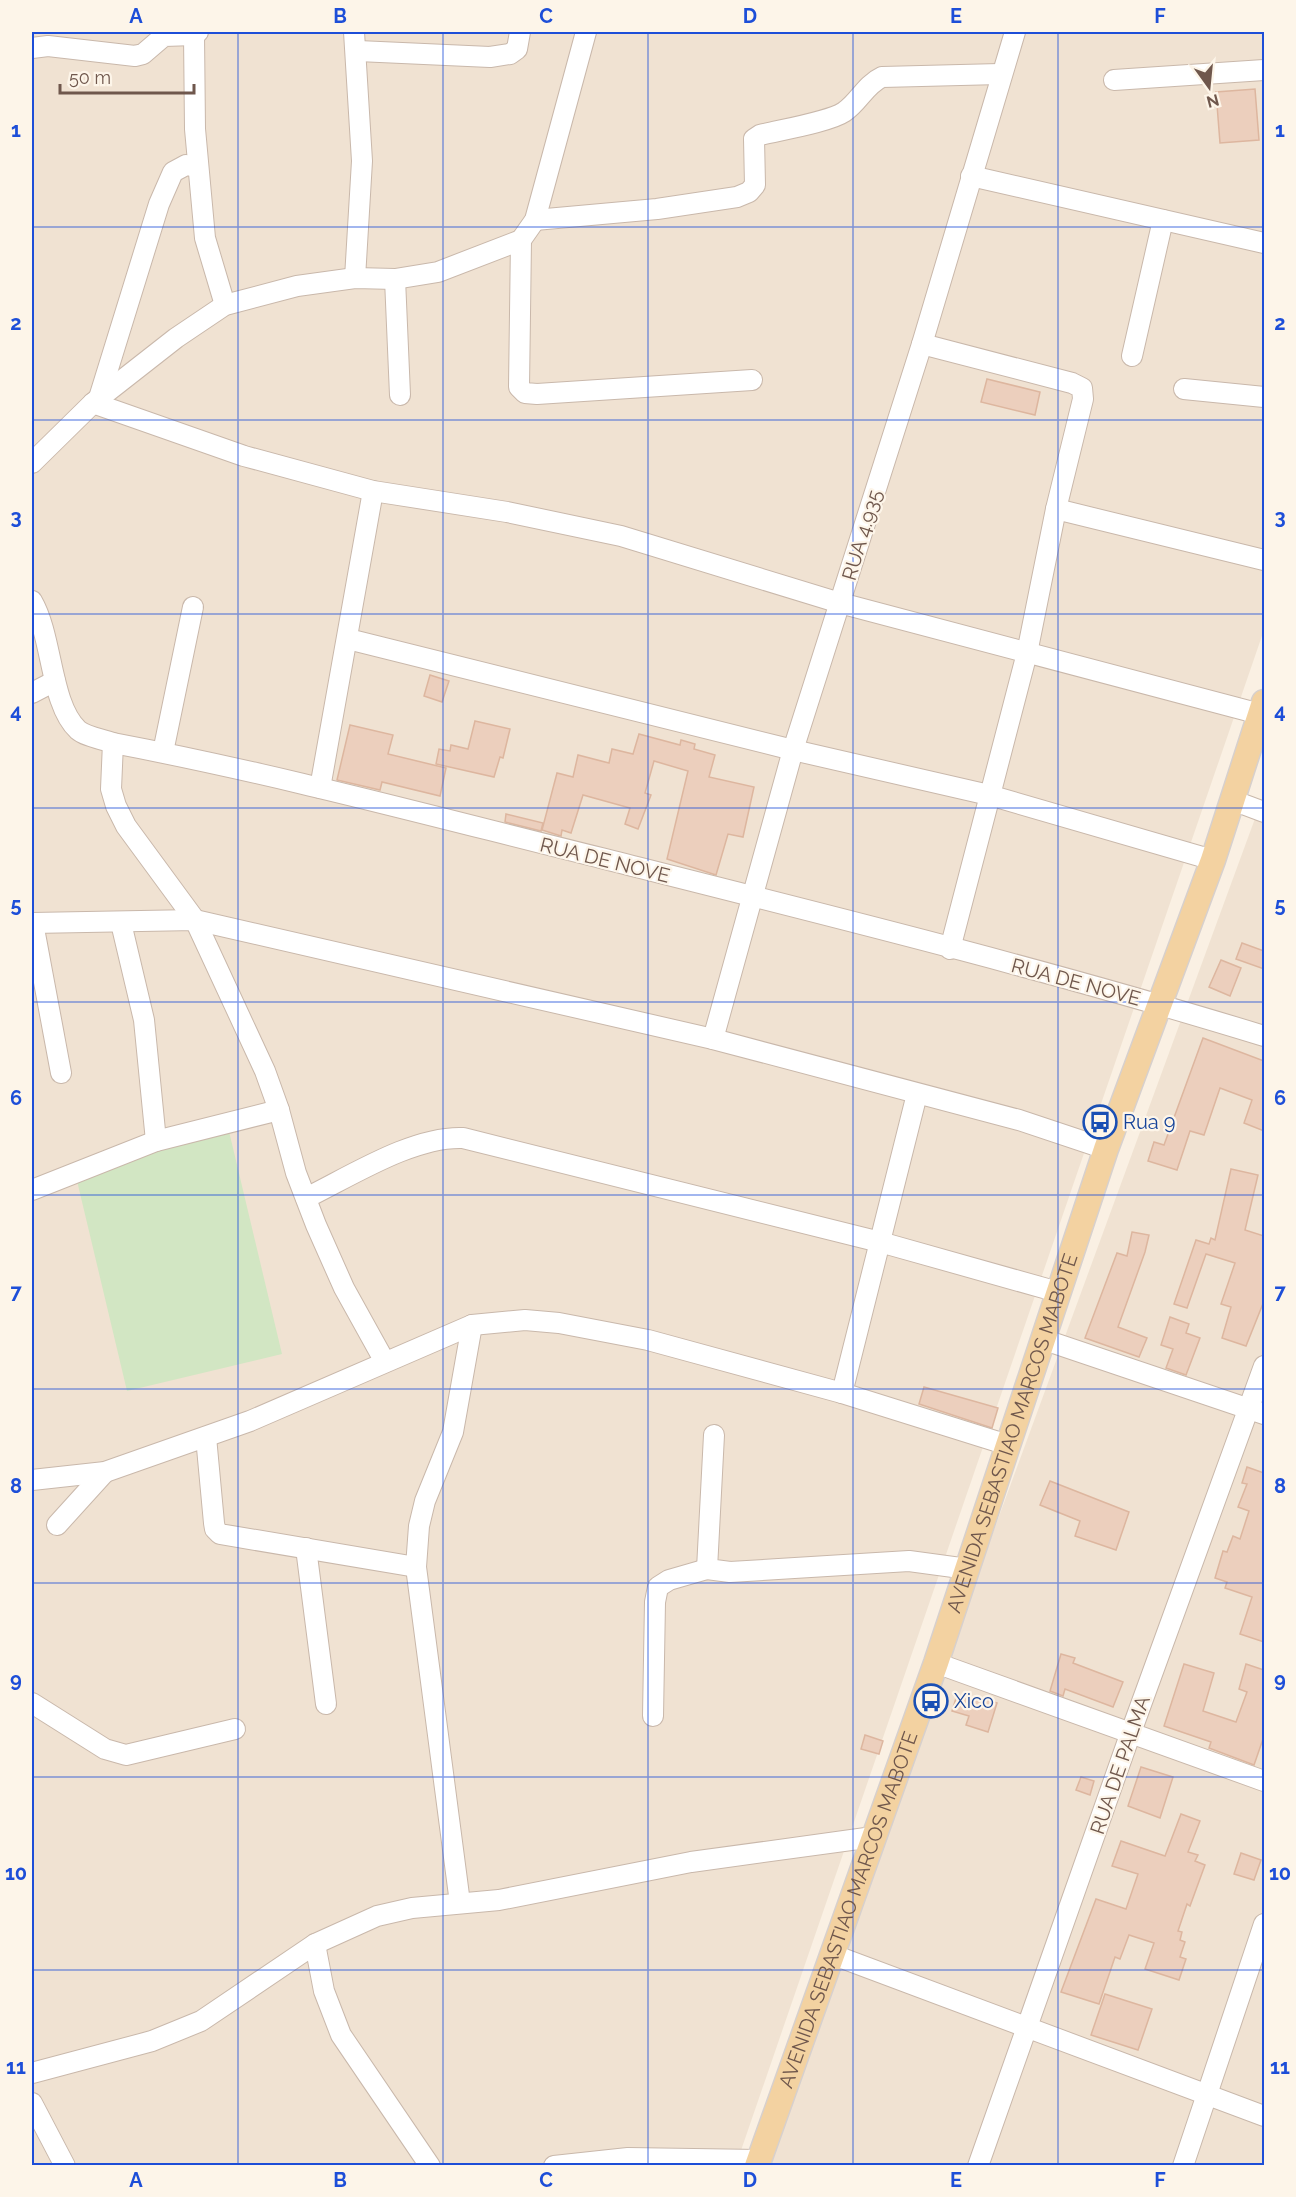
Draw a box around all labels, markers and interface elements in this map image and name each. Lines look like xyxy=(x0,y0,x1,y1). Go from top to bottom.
text: A xyxy=(129,4,143,28)
text: B xyxy=(333,4,347,28)
text: C xyxy=(539,4,553,28)
text: D xyxy=(743,4,757,28)
text: E xyxy=(950,4,962,28)
text: F xyxy=(1154,4,1166,28)
scale bar xyxy=(60,57,194,95)
north arrow xyxy=(1179,57,1239,117)
text: 50 m xyxy=(69,67,111,88)
text: N xyxy=(1204,90,1221,112)
text: 1 xyxy=(11,118,21,142)
text: 1 xyxy=(1275,118,1285,142)
text: 2 xyxy=(10,311,22,335)
text: 2 xyxy=(1274,311,1286,335)
street label: RUA 4.935 xyxy=(837,487,887,583)
text: 3 xyxy=(10,505,22,529)
text: 3 xyxy=(1274,505,1286,529)
text: 4 xyxy=(10,699,22,723)
text: 4 xyxy=(1274,699,1286,723)
street label: RUA DE NOVE xyxy=(538,832,672,888)
text: 5 xyxy=(10,893,22,917)
text: 5 xyxy=(1274,893,1286,917)
street label: RUA DE NOVE xyxy=(1009,953,1143,1011)
text: 6 xyxy=(10,1086,22,1110)
text: 6 xyxy=(1274,1086,1286,1110)
bus stop icon: Rua 9 xyxy=(1082,1104,1118,1140)
place label: Rua 9 xyxy=(1123,1110,1176,1134)
street label: AVENIDA SEBASTIAO MARCOS MABOTE xyxy=(941,1251,1083,1616)
text: 7 xyxy=(10,1280,22,1304)
text: 7 xyxy=(1274,1280,1286,1304)
text: 8 xyxy=(10,1474,22,1498)
text: 8 xyxy=(1274,1474,1286,1498)
text: 9 xyxy=(10,1668,22,1692)
text: 9 xyxy=(1274,1668,1286,1692)
bus stop icon: Xico xyxy=(913,1683,949,1719)
place label: Xico xyxy=(954,1689,994,1713)
street label: RUA DE PALMA xyxy=(1085,1692,1155,1837)
street label: AVENIDA SEBASTIAO MARCOS MABOTE xyxy=(774,1728,923,2091)
text: 10 xyxy=(5,1861,27,1885)
text: 10 xyxy=(1269,1861,1291,1885)
text: 11 xyxy=(6,2055,26,2079)
text: 11 xyxy=(1270,2055,1290,2079)
text: A xyxy=(129,2168,143,2192)
text: B xyxy=(333,2168,347,2192)
text: C xyxy=(539,2168,553,2192)
text: D xyxy=(743,2168,757,2192)
text: E xyxy=(950,2168,962,2192)
text: F xyxy=(1154,2168,1166,2192)

